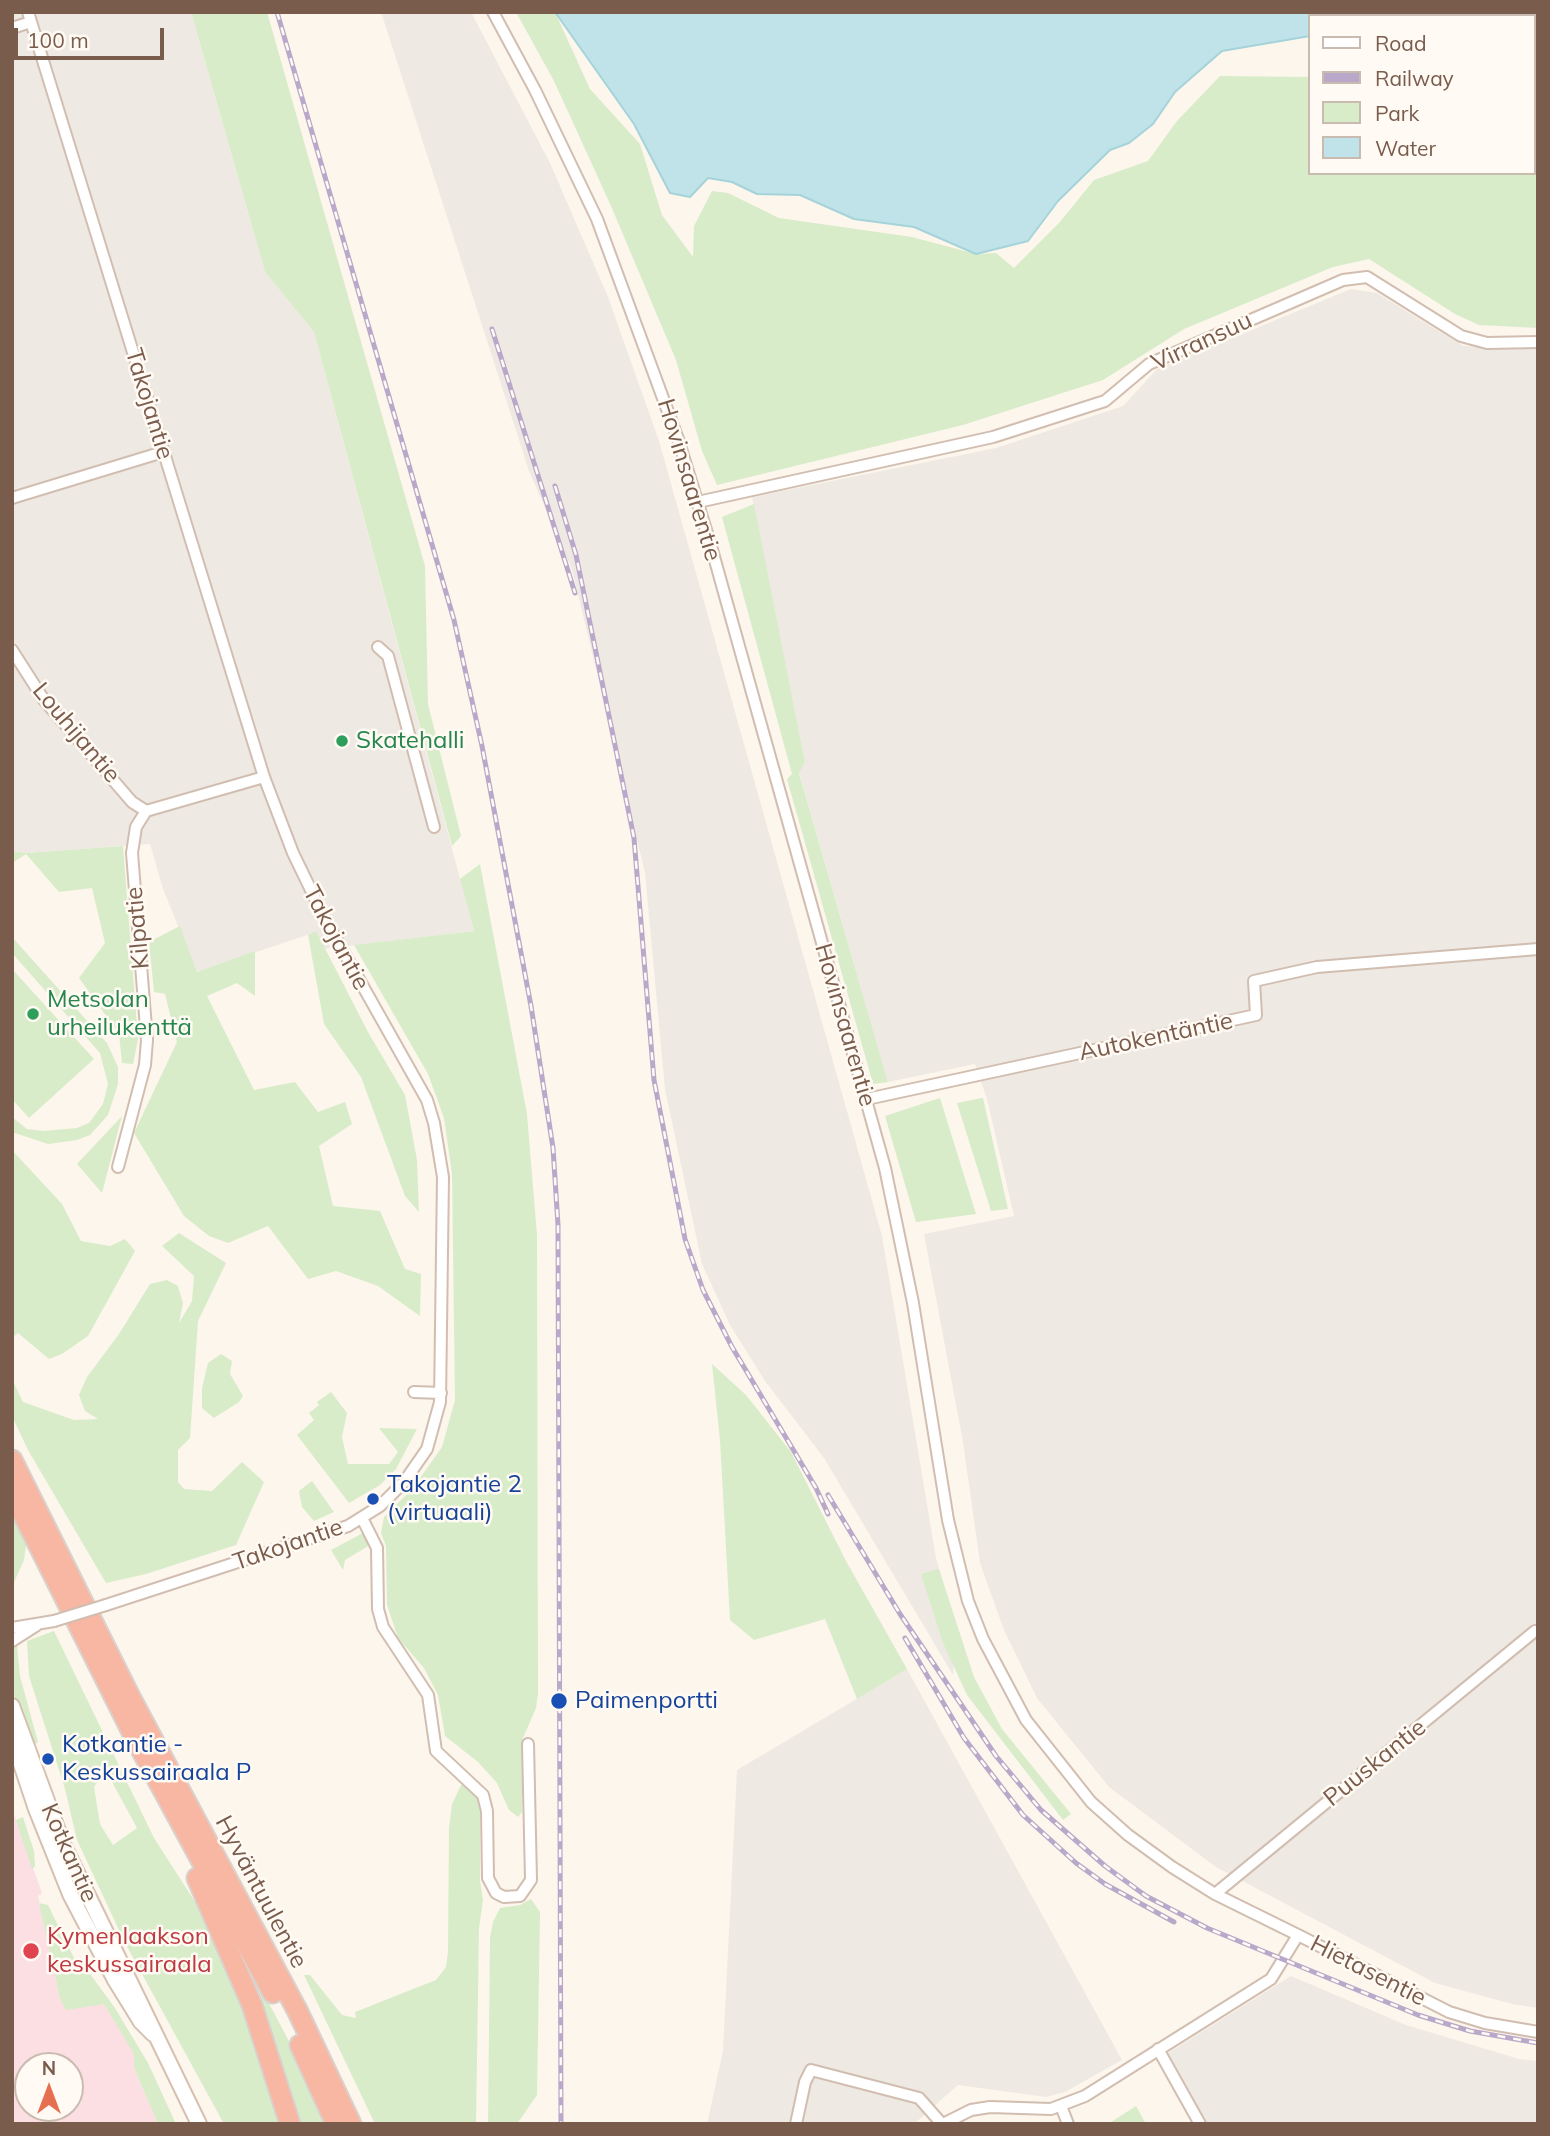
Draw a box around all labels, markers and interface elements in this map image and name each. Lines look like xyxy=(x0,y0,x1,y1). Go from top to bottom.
scale bar xyxy=(18,14,168,58)
legend xyxy=(1308,14,1536,175)
text: 100 m xyxy=(27,27,89,53)
text: Road xyxy=(1375,30,1426,56)
text: Railway xyxy=(1375,65,1454,91)
text: Park xyxy=(1375,100,1419,126)
text: Water xyxy=(1375,135,1436,161)
street label: Virransuu xyxy=(1147,306,1257,378)
street label: Takojantie xyxy=(119,345,179,463)
street label: Hovinsaarentie xyxy=(651,395,727,565)
street label: Louhijantie xyxy=(26,677,126,789)
place label: Skatehalli xyxy=(356,727,465,755)
marker: Skatehalli xyxy=(334,733,350,749)
street label: Takojantie xyxy=(296,881,376,995)
street label: Kilpatie xyxy=(120,886,156,970)
street label: Hovinsaarentie xyxy=(808,940,882,1110)
place label: Metsolan urheilukenttä xyxy=(47,986,192,1042)
marker: Metsolan urheilukenttä xyxy=(25,1006,41,1022)
street label: Autokentäntie xyxy=(1076,1007,1236,1067)
place label: Takojantie 2 (virtuaali) xyxy=(387,1471,522,1527)
marker: Takojantie 2 (virtuaali) xyxy=(365,1491,381,1507)
street label: Takojantie xyxy=(229,1513,347,1577)
place label: Paimenportti xyxy=(575,1687,718,1715)
marker: Paimenportti xyxy=(549,1691,569,1711)
street label: Puuskantie xyxy=(1318,1713,1432,1813)
place label: Kotkantie - Keskussairaala P xyxy=(62,1731,251,1787)
marker: Kotkantie - Keskussairaala P xyxy=(40,1751,56,1767)
street label: Kotkantie xyxy=(35,1799,103,1907)
street label: Hyväntuulentie xyxy=(209,1811,313,1973)
place label: Kymenlaakson keskussairaala xyxy=(47,1923,212,1979)
street label: Hietasentie xyxy=(1305,1930,1431,2012)
marker: Kymenlaakson keskussairaala xyxy=(21,1941,41,1961)
north arrow xyxy=(14,2052,84,2122)
text: N xyxy=(42,2056,56,2080)

